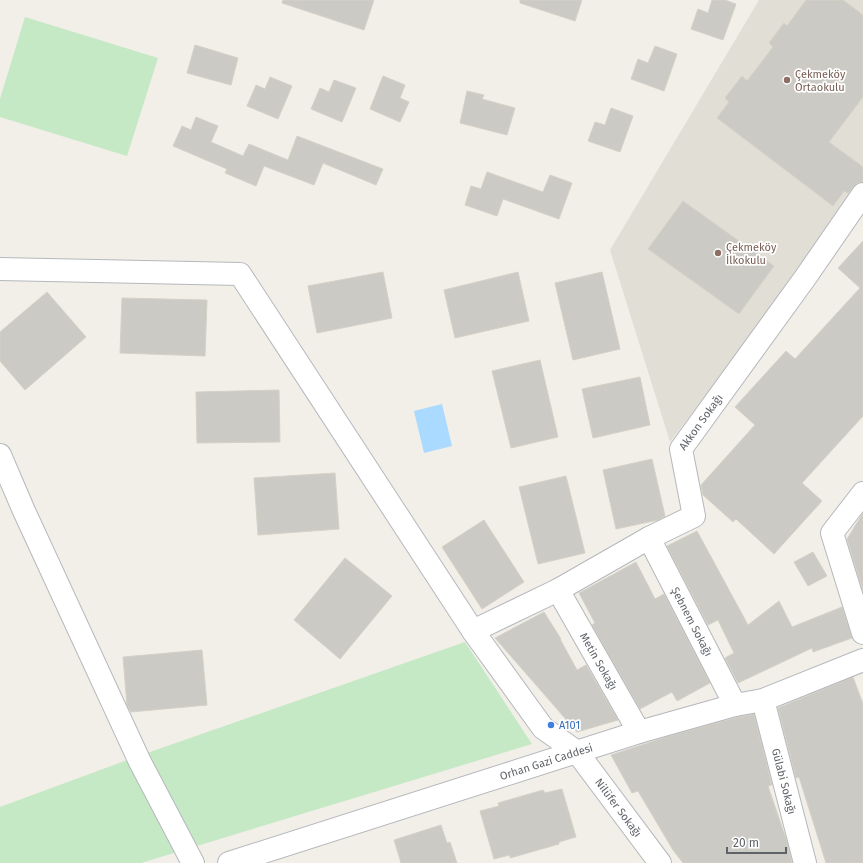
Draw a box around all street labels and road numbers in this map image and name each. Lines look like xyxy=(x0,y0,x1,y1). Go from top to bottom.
street label: Akkon Sokağı xyxy=(676,391,725,452)
street label: Şebnem Sokağı xyxy=(669,585,715,658)
street label: Metin Sokağı xyxy=(577,630,620,692)
street label: Orhan Gazi Caddesi xyxy=(498,741,594,783)
street label: Gülabi Sokağı xyxy=(769,747,799,816)
street label: Nilüfer Sokağı xyxy=(593,776,645,839)

